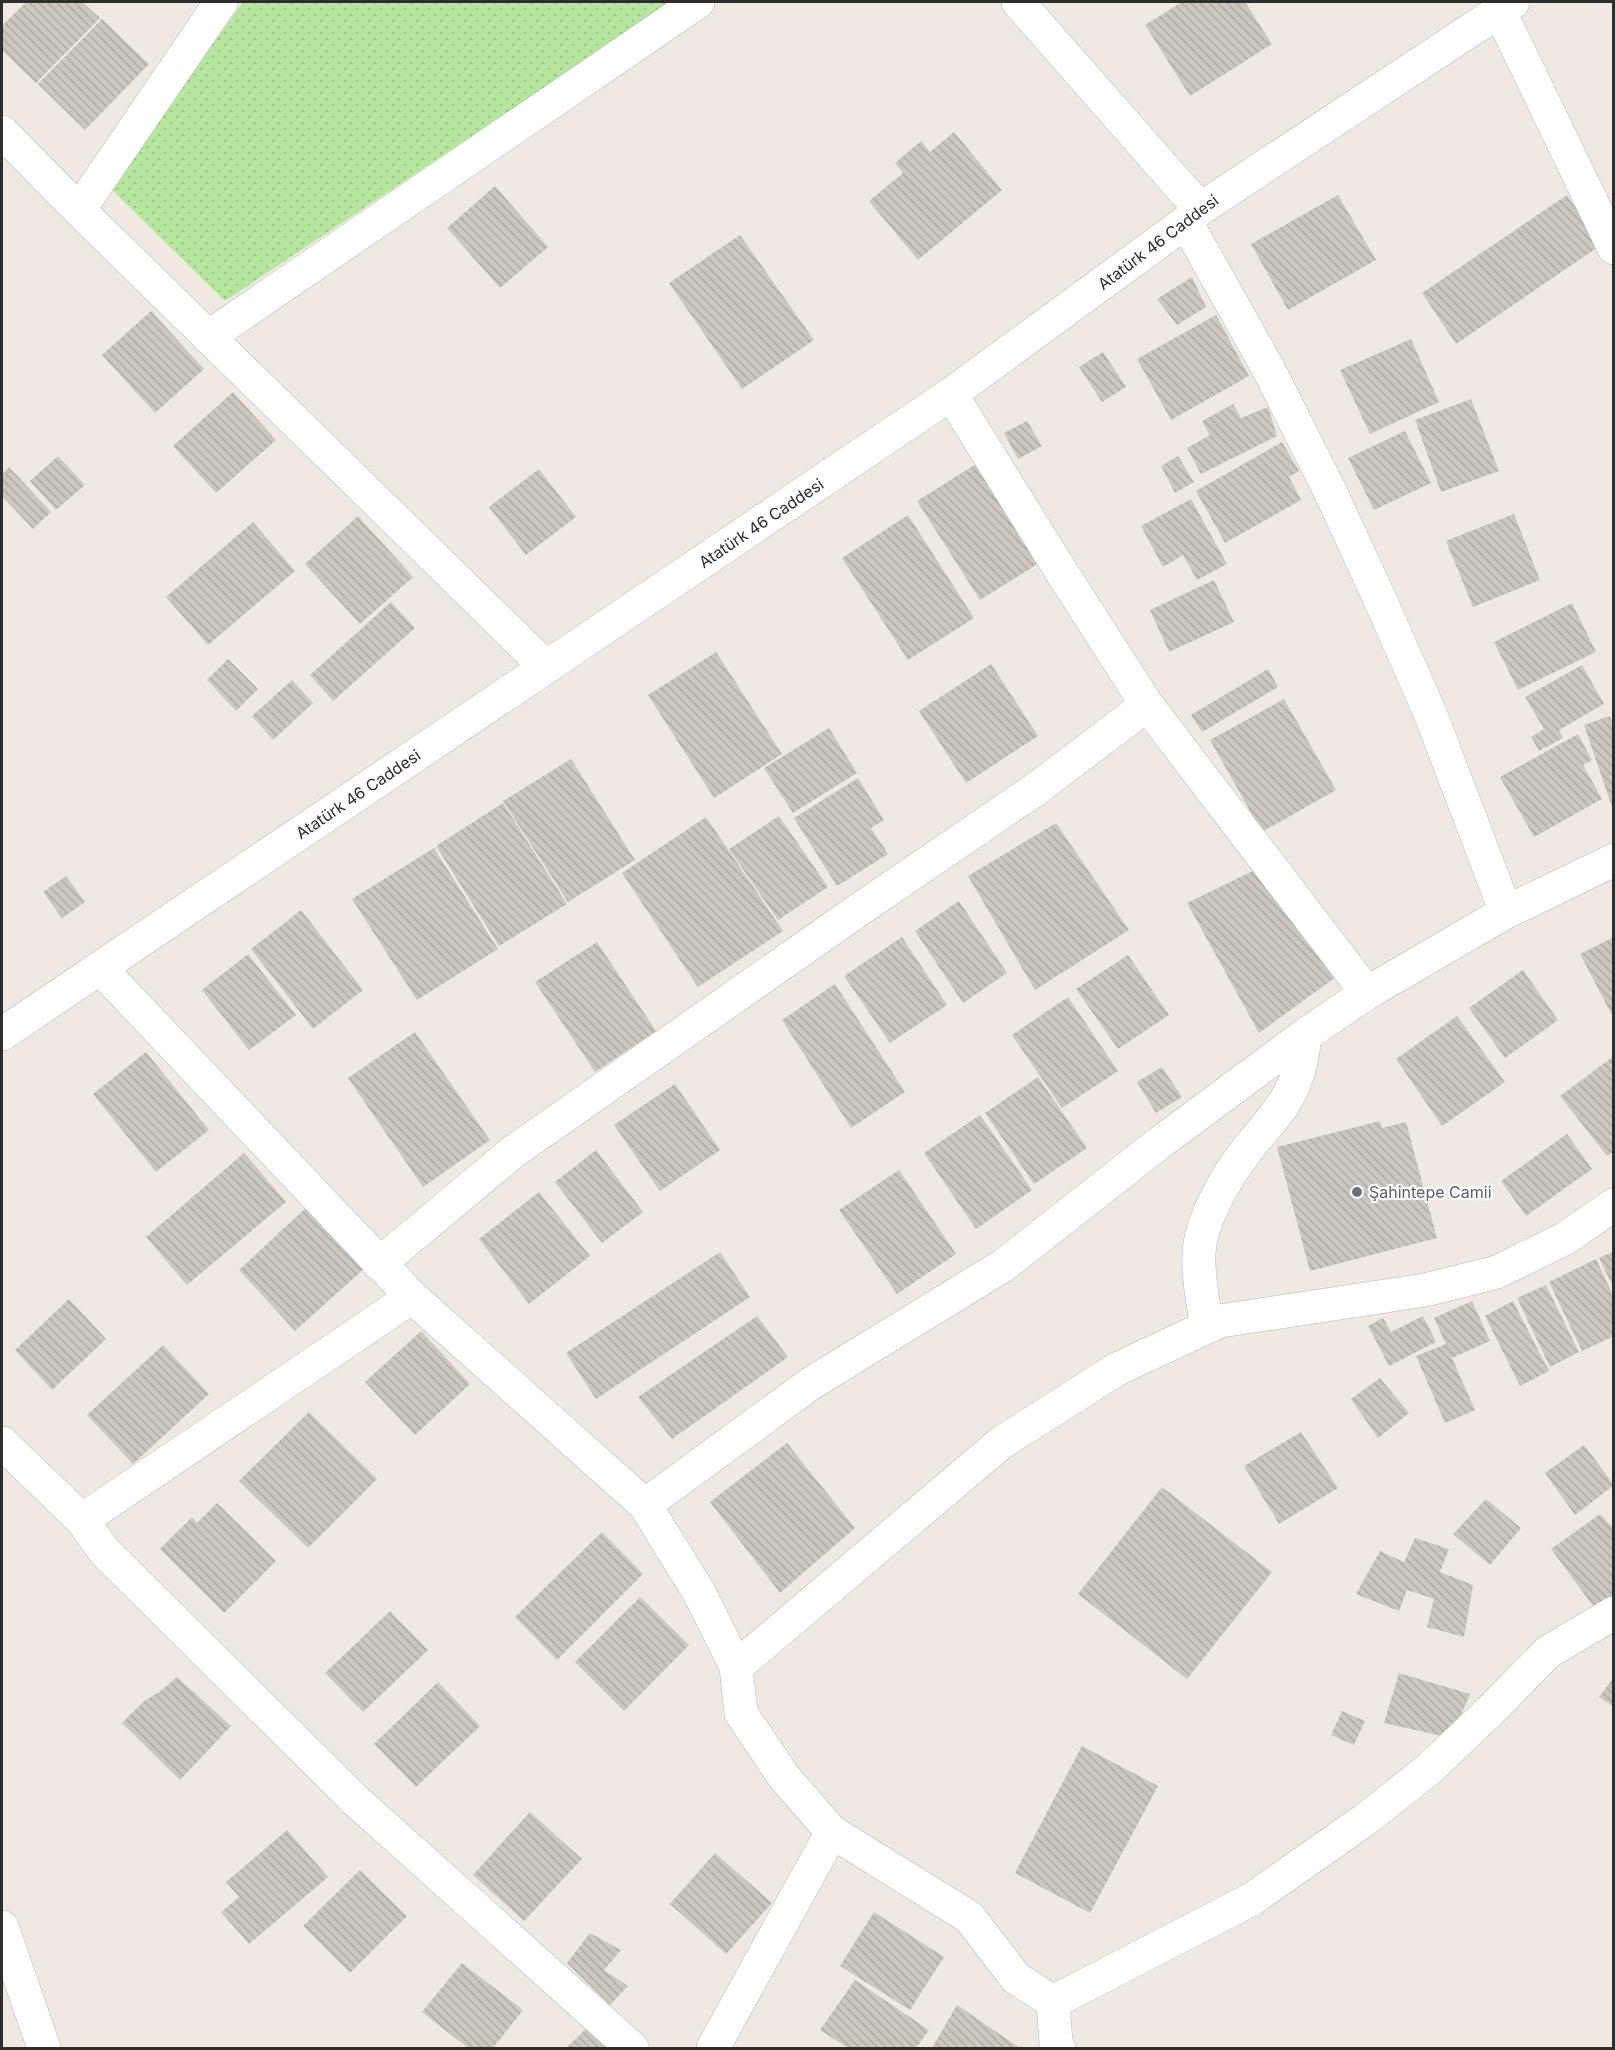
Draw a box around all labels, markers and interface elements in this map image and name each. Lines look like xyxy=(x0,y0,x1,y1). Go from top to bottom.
street label: Atatürk 46 Caddesi xyxy=(1094,190,1222,294)
street label: Atatürk 46 Caddesi xyxy=(695,474,827,572)
street label: Atatürk 46 Caddesi xyxy=(292,745,424,843)
place label: Şahintepe Camii xyxy=(1369,1182,1492,1202)
marker: Şahintepe Camii xyxy=(1350,1185,1364,1199)

